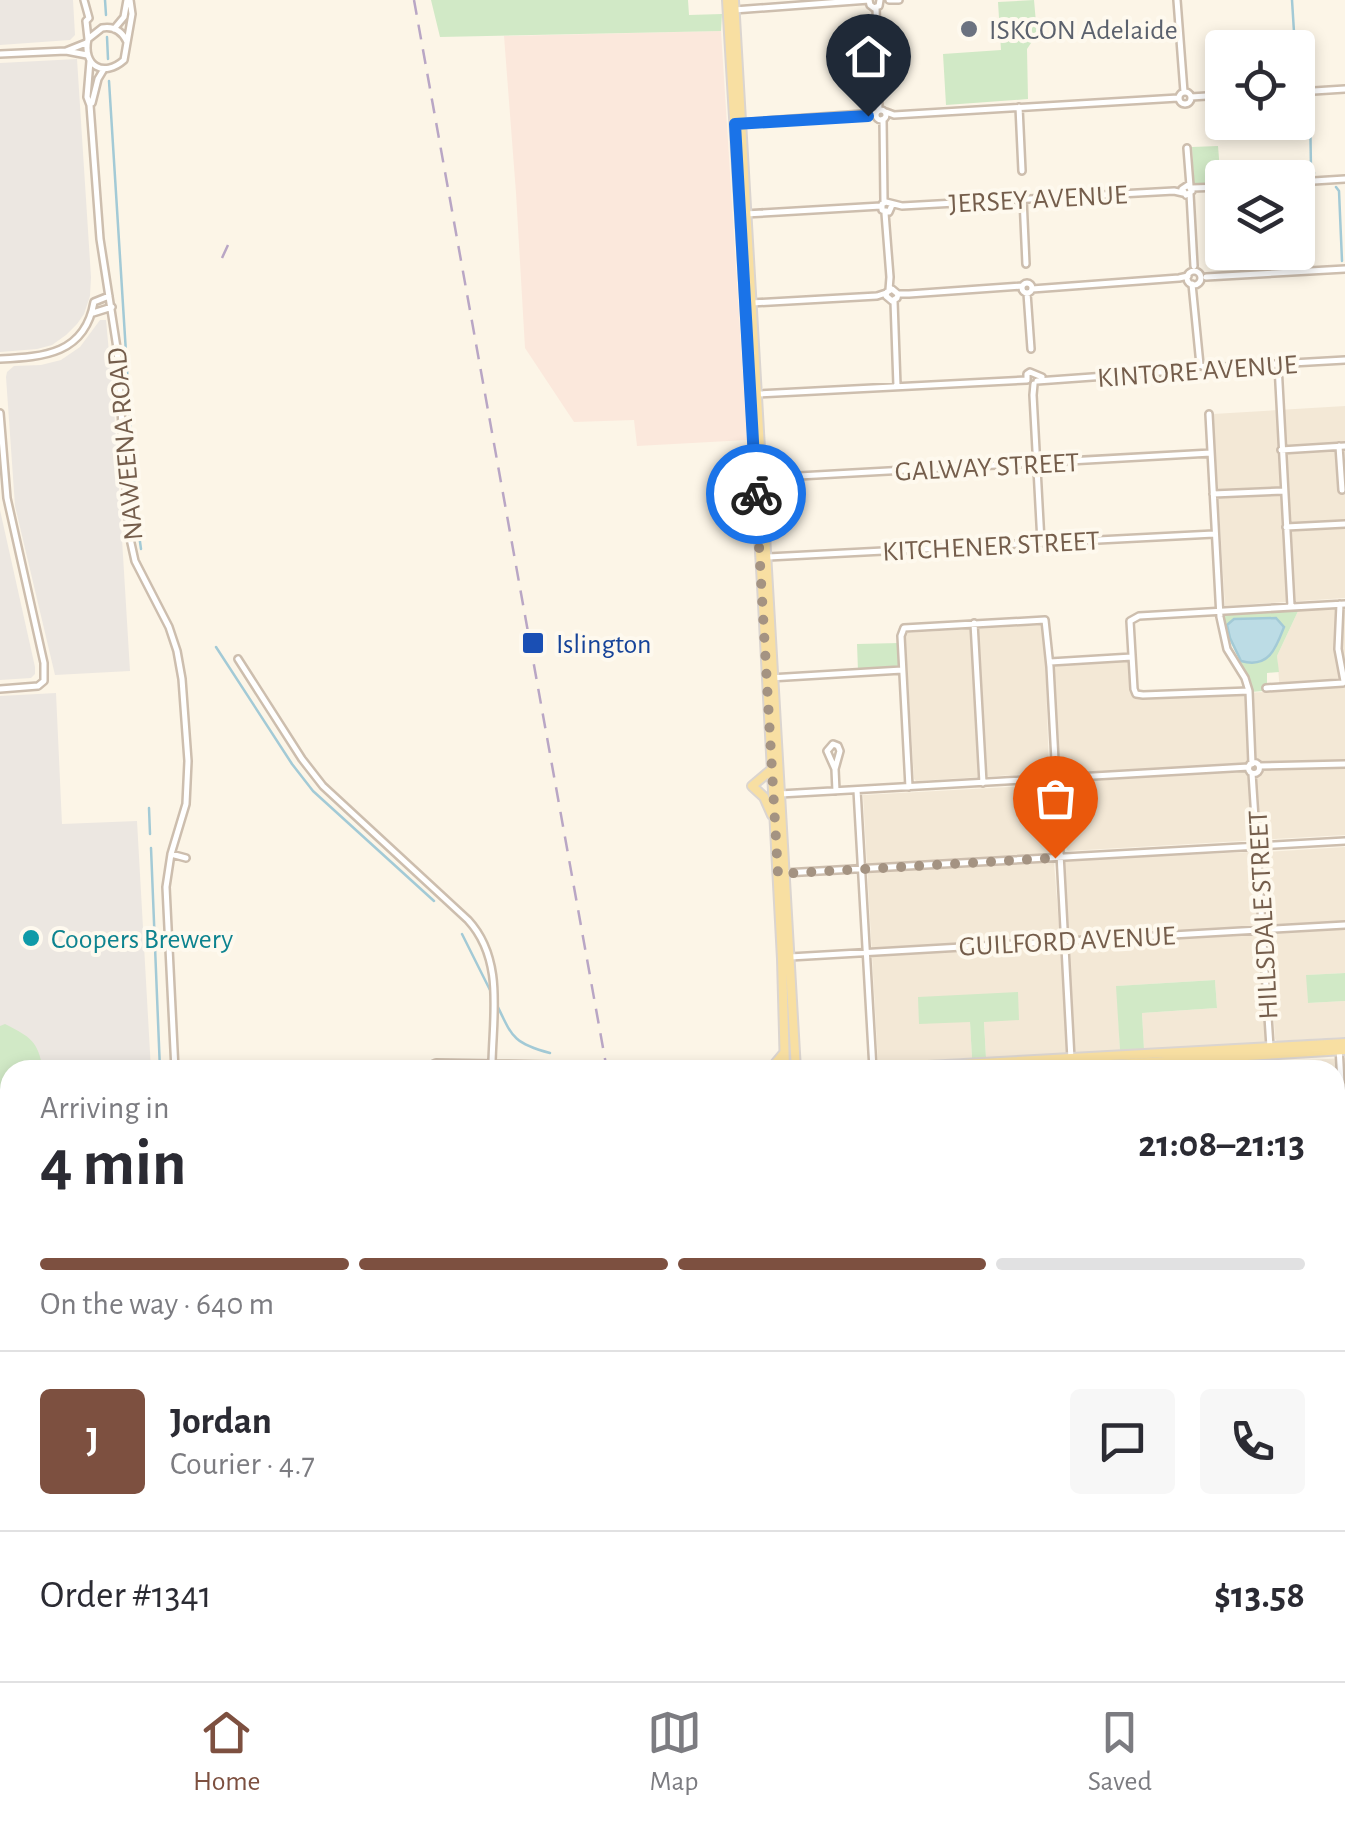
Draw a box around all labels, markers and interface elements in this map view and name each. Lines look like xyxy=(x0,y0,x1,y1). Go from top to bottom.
pin xyxy=(826,14,911,117)
place label: ISKCON Adelaide xyxy=(989,17,1178,45)
marker: ISKCON Adelaide xyxy=(958,18,980,40)
icon: home xyxy=(841,29,896,84)
map controls xyxy=(1205,30,1315,270)
button: locate xyxy=(1205,30,1315,140)
button: layers xyxy=(1205,160,1315,270)
street label: JERSEY AVENUE xyxy=(948,181,1128,219)
street label: NAWEENA ROAD xyxy=(104,346,148,541)
street label: KINTORE AVENUE xyxy=(1096,351,1298,393)
courier xyxy=(706,444,806,544)
street label: GALWAY STREET xyxy=(894,449,1080,487)
icon: bike xyxy=(729,467,784,522)
street label: KITCHENER STREET xyxy=(882,527,1101,567)
marker: Islington xyxy=(520,630,546,656)
place label: Islington xyxy=(556,631,652,659)
pin xyxy=(1013,756,1098,859)
icon: bag xyxy=(1028,771,1083,826)
street label: HILLSDALE STREET xyxy=(1245,809,1283,1020)
street label: GUILFORD AVENUE xyxy=(958,922,1176,962)
place label: Coopers Brewery xyxy=(51,926,233,954)
marker: Coopers Brewery xyxy=(20,927,42,949)
text: Arriving in xyxy=(40,1092,169,1124)
text: 21:08–21:13 xyxy=(1138,1126,1305,1164)
text: 4 min xyxy=(40,1132,186,1197)
text: On the way · 640 m xyxy=(40,1288,274,1320)
button: chat xyxy=(1070,1389,1175,1494)
button: phone xyxy=(1200,1389,1305,1494)
text: Jordan xyxy=(170,1403,272,1441)
text: J xyxy=(86,1422,99,1460)
text: Courier · 4.7 xyxy=(170,1448,315,1480)
text: Order #1341 xyxy=(40,1577,212,1615)
text: $13.58 xyxy=(1214,1577,1305,1615)
tab: Home xyxy=(193,1705,260,1799)
tab: Map xyxy=(647,1705,702,1799)
tab: Saved xyxy=(1088,1705,1152,1799)

